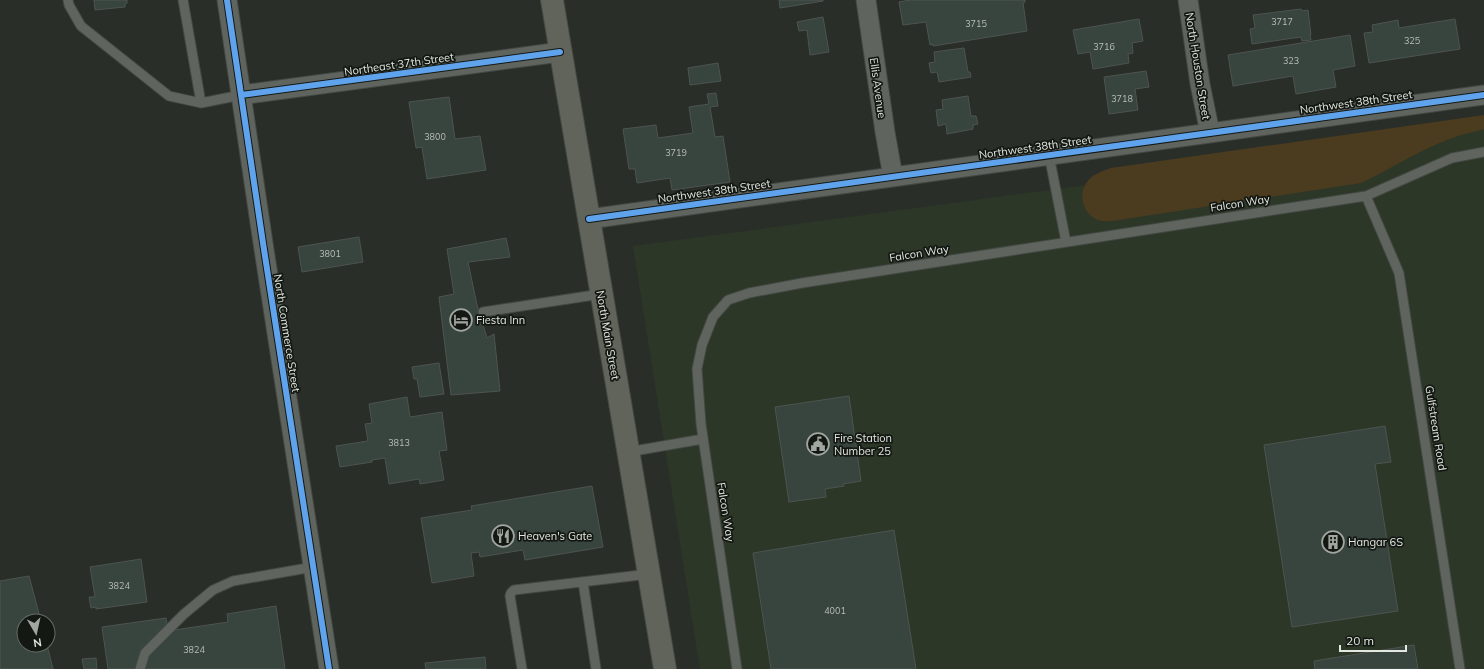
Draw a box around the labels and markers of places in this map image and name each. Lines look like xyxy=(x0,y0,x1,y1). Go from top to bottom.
hotel icon: Fiesta Inn xyxy=(448,307,474,333)
place label: Fiesta Inn xyxy=(476,313,525,327)
public building icon: Fire Station Number 25 xyxy=(805,431,831,457)
place label: Fire Station Number 25 xyxy=(834,431,892,458)
restaurant icon: Heaven's Gate xyxy=(490,523,516,549)
place label: Heaven's Gate xyxy=(518,529,592,543)
building icon: Hangar 6S xyxy=(1320,529,1346,555)
place label: Hangar 6S xyxy=(1348,535,1403,549)

